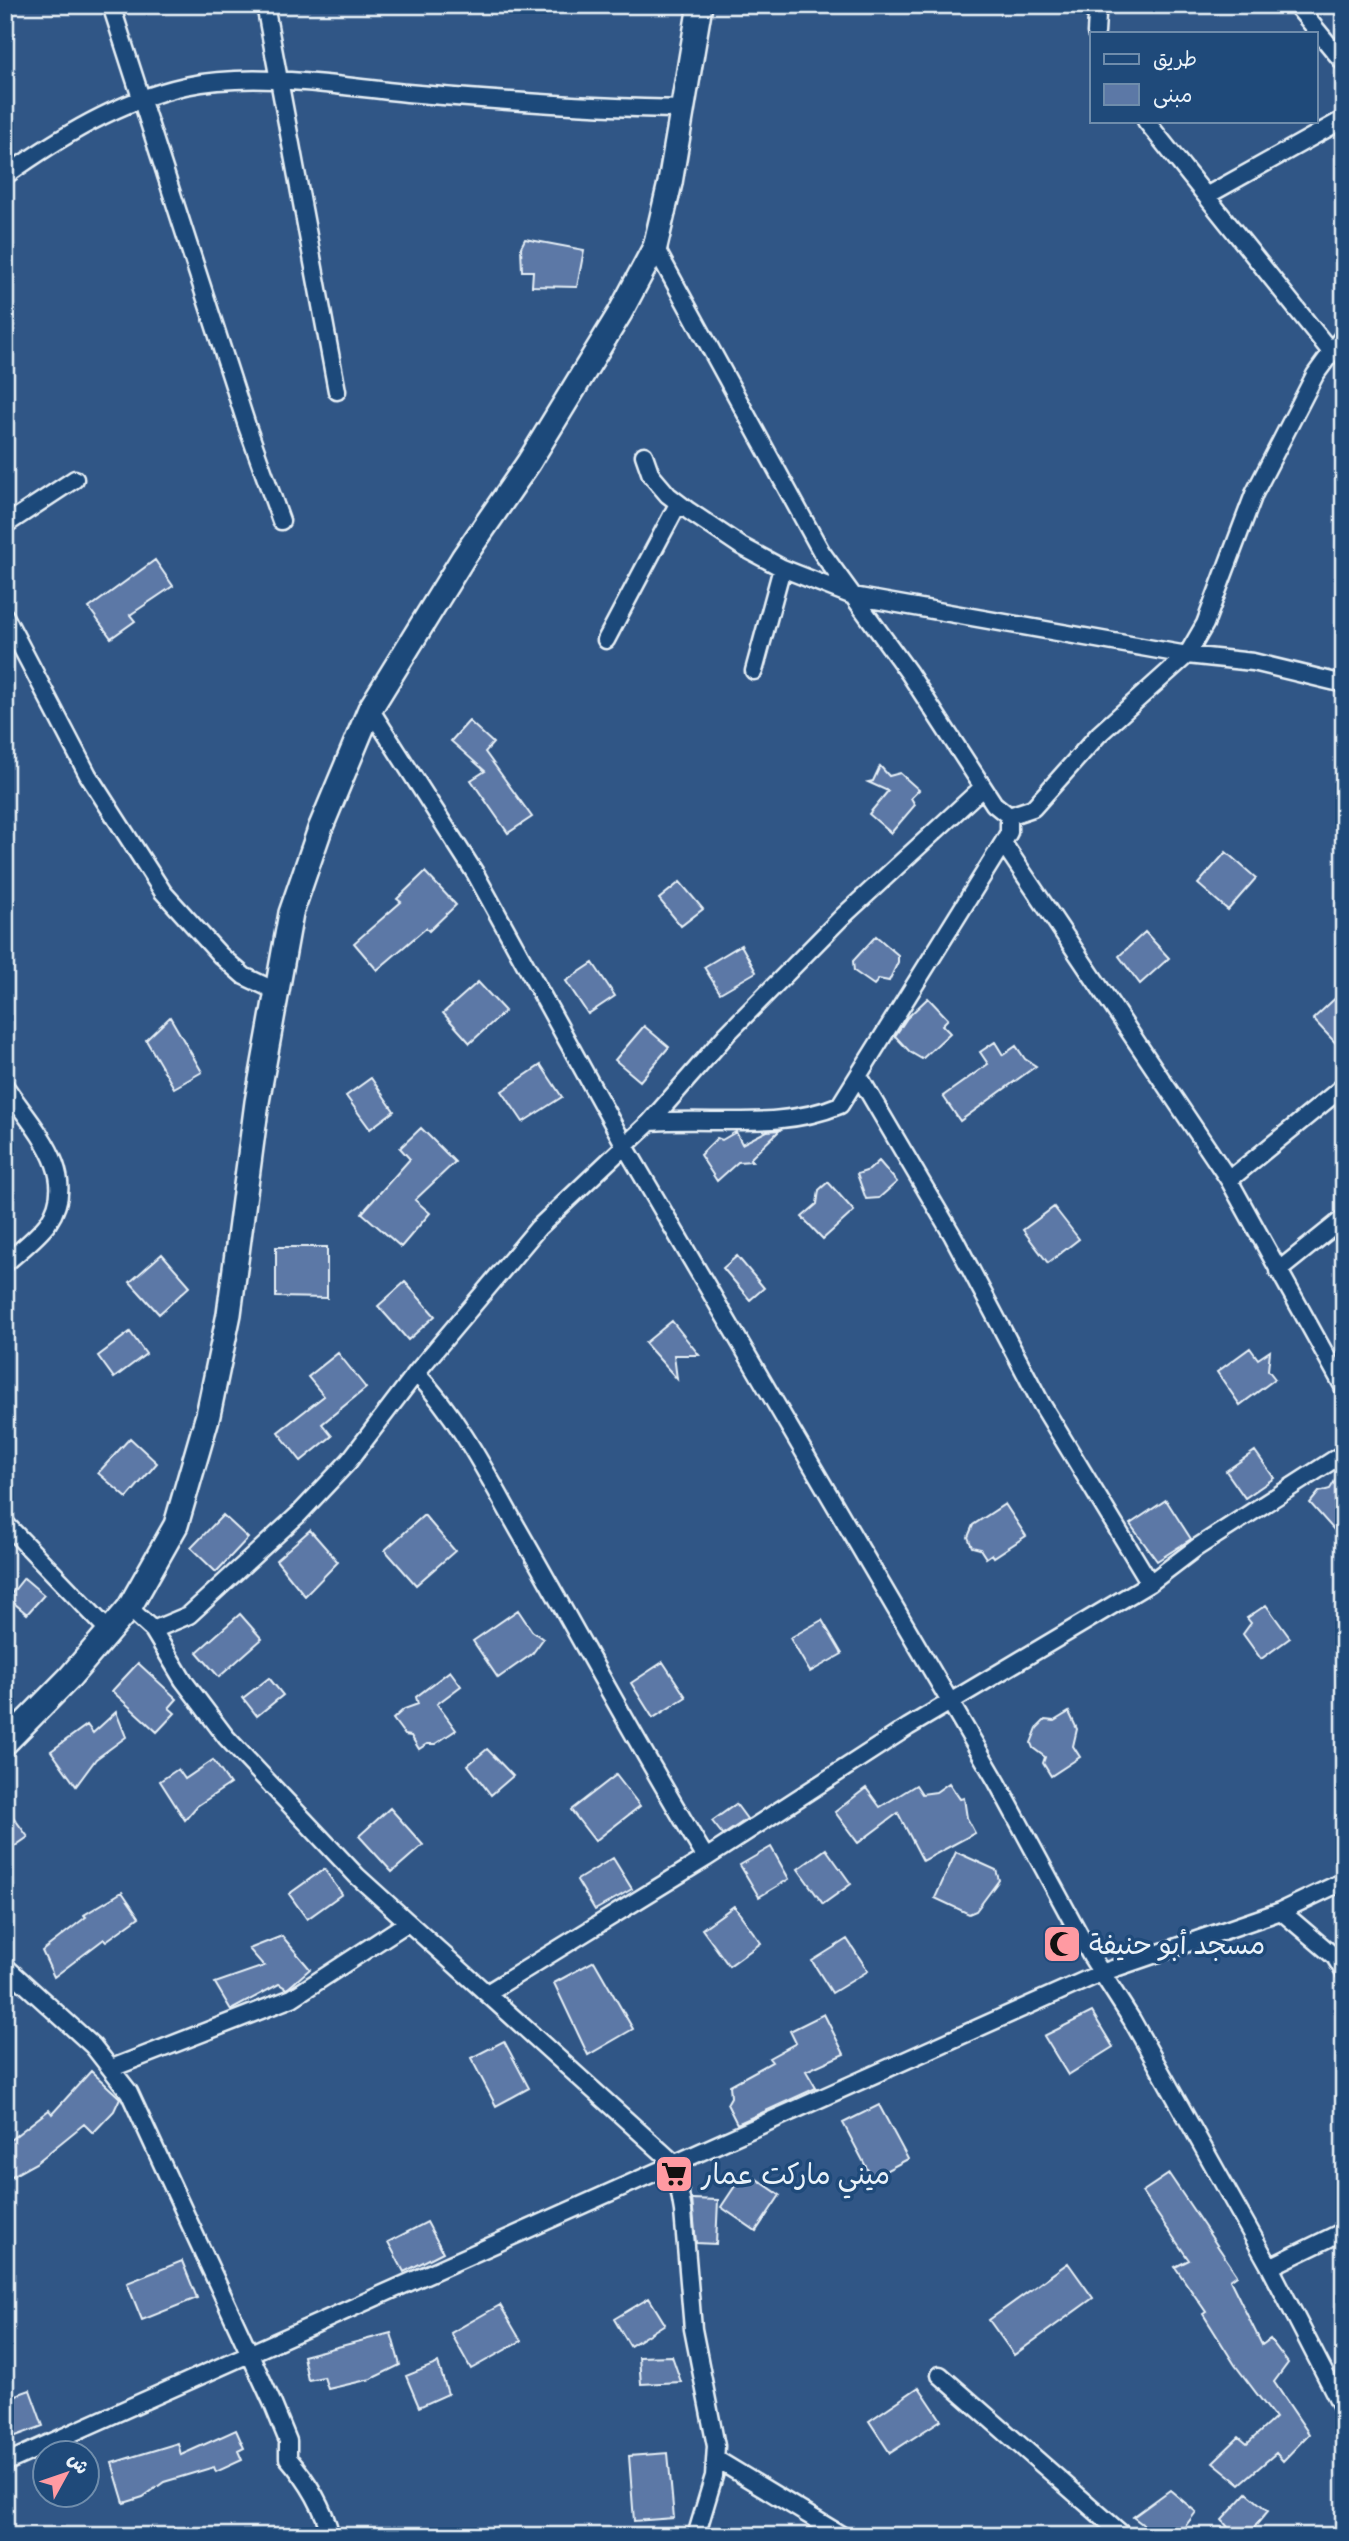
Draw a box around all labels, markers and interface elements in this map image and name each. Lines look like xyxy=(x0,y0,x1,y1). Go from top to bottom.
legend xyxy=(1090,32,1318,122)
text: طريق xyxy=(1153,46,1197,72)
text: مبنى xyxy=(1153,82,1192,109)
mosque icon: مسجد أبو حنيفة xyxy=(1041,1923,1083,1965)
place label: مسجد أبو حنيفة xyxy=(1089,1927,1265,1962)
supermarket icon: ميني ماركت عمار xyxy=(653,2153,695,2195)
place label: ميني ماركت عمار xyxy=(700,2157,890,2199)
north arrow xyxy=(32,2440,102,2510)
text: ش xyxy=(62,2448,94,2480)

